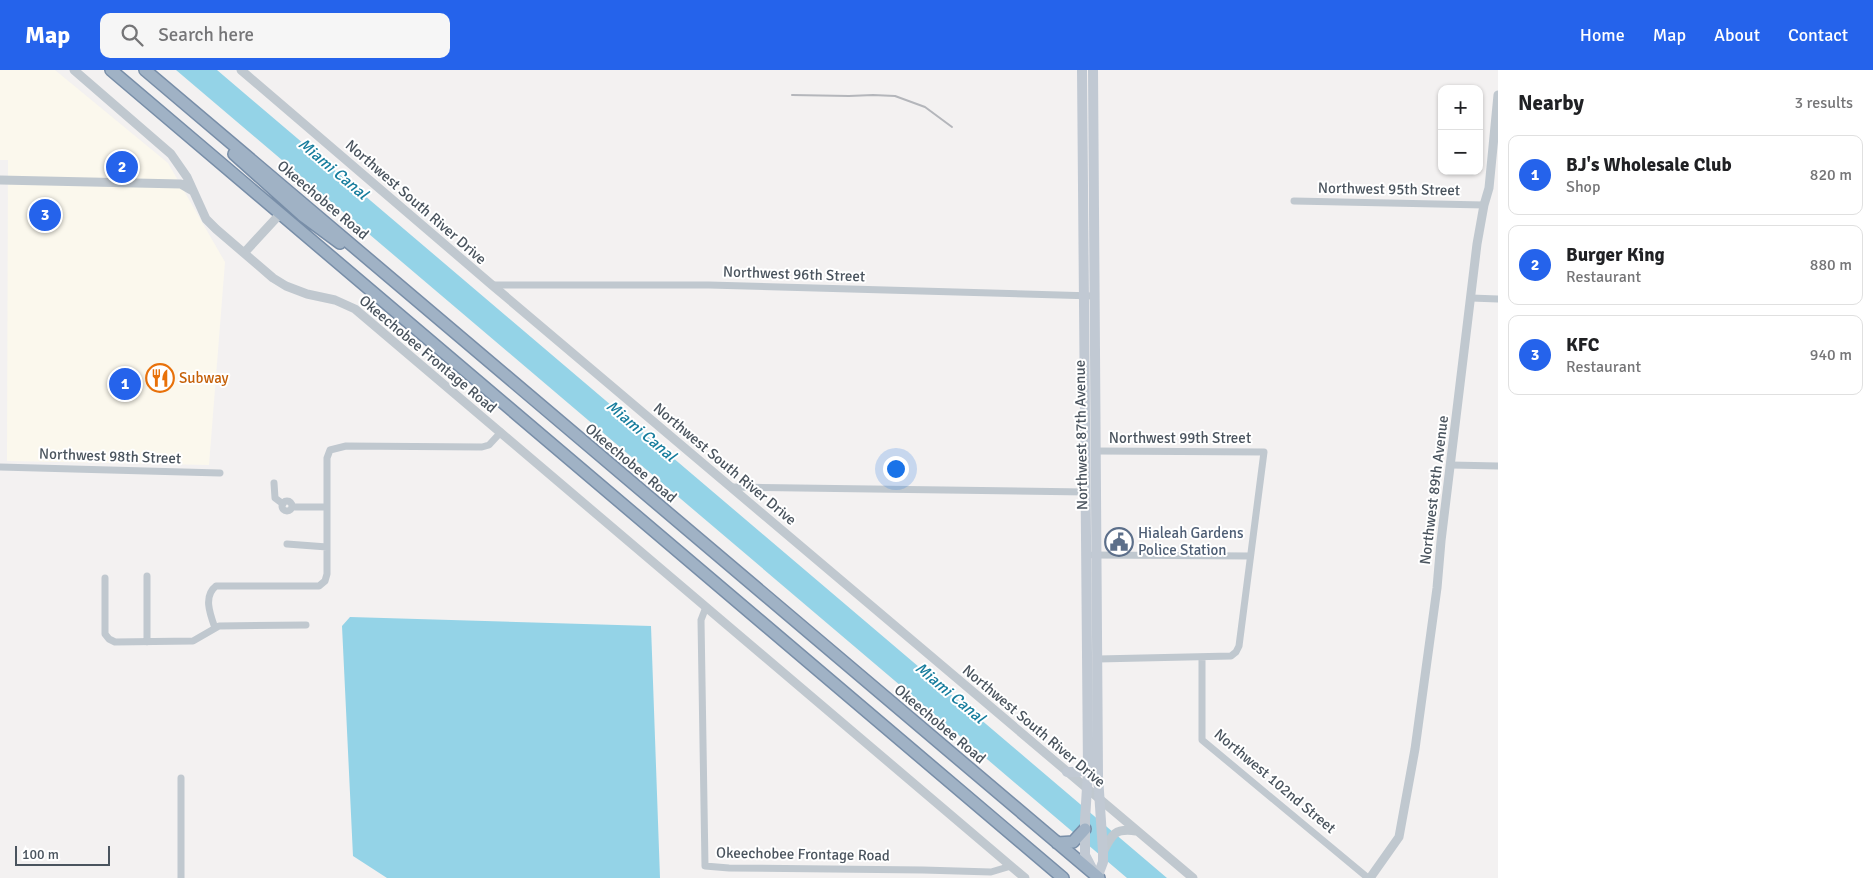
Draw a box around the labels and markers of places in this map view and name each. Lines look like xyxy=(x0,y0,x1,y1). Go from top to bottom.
pin: 2 xyxy=(106,148,138,186)
pin: 3 xyxy=(29,196,61,234)
restaurant icon: Subway xyxy=(145,363,175,393)
pin: 1 xyxy=(109,365,141,403)
place label: Subway xyxy=(179,369,229,387)
place label: Hialeah Gardens Police Station xyxy=(1138,524,1244,559)
public building icon: Hialeah Gardens Police Station xyxy=(1104,527,1134,557)

